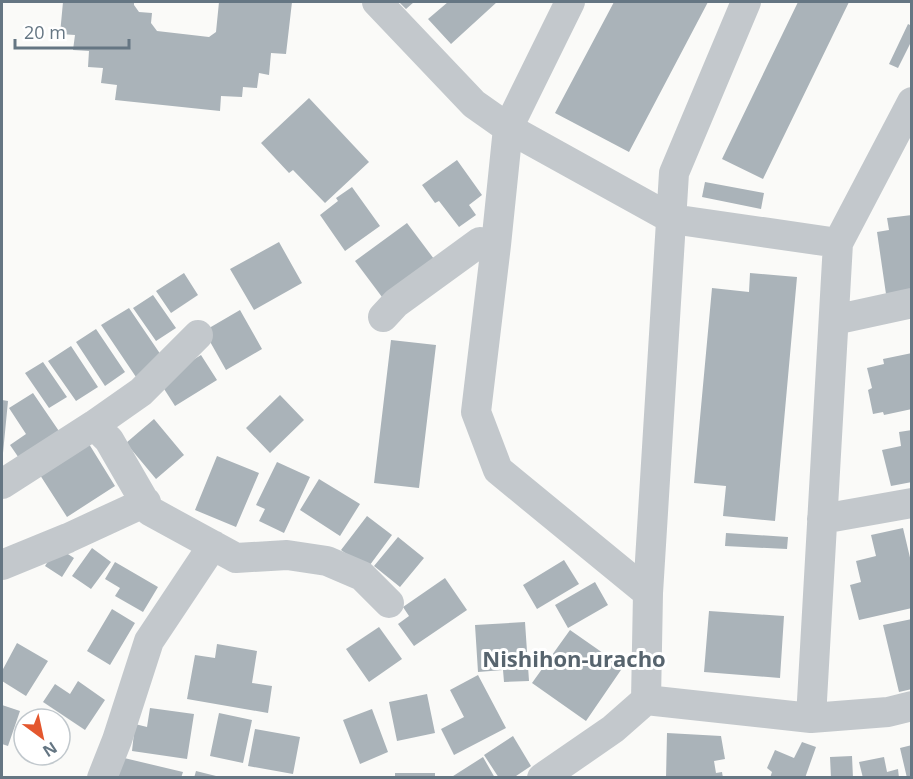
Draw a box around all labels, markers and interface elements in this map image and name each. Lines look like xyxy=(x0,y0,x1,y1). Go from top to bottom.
scale bar xyxy=(15,12,129,50)
text: 20 m xyxy=(24,20,66,44)
district label: Nishihon-uracho xyxy=(482,643,666,673)
north arrow xyxy=(12,707,72,767)
text: N xyxy=(39,737,62,762)

